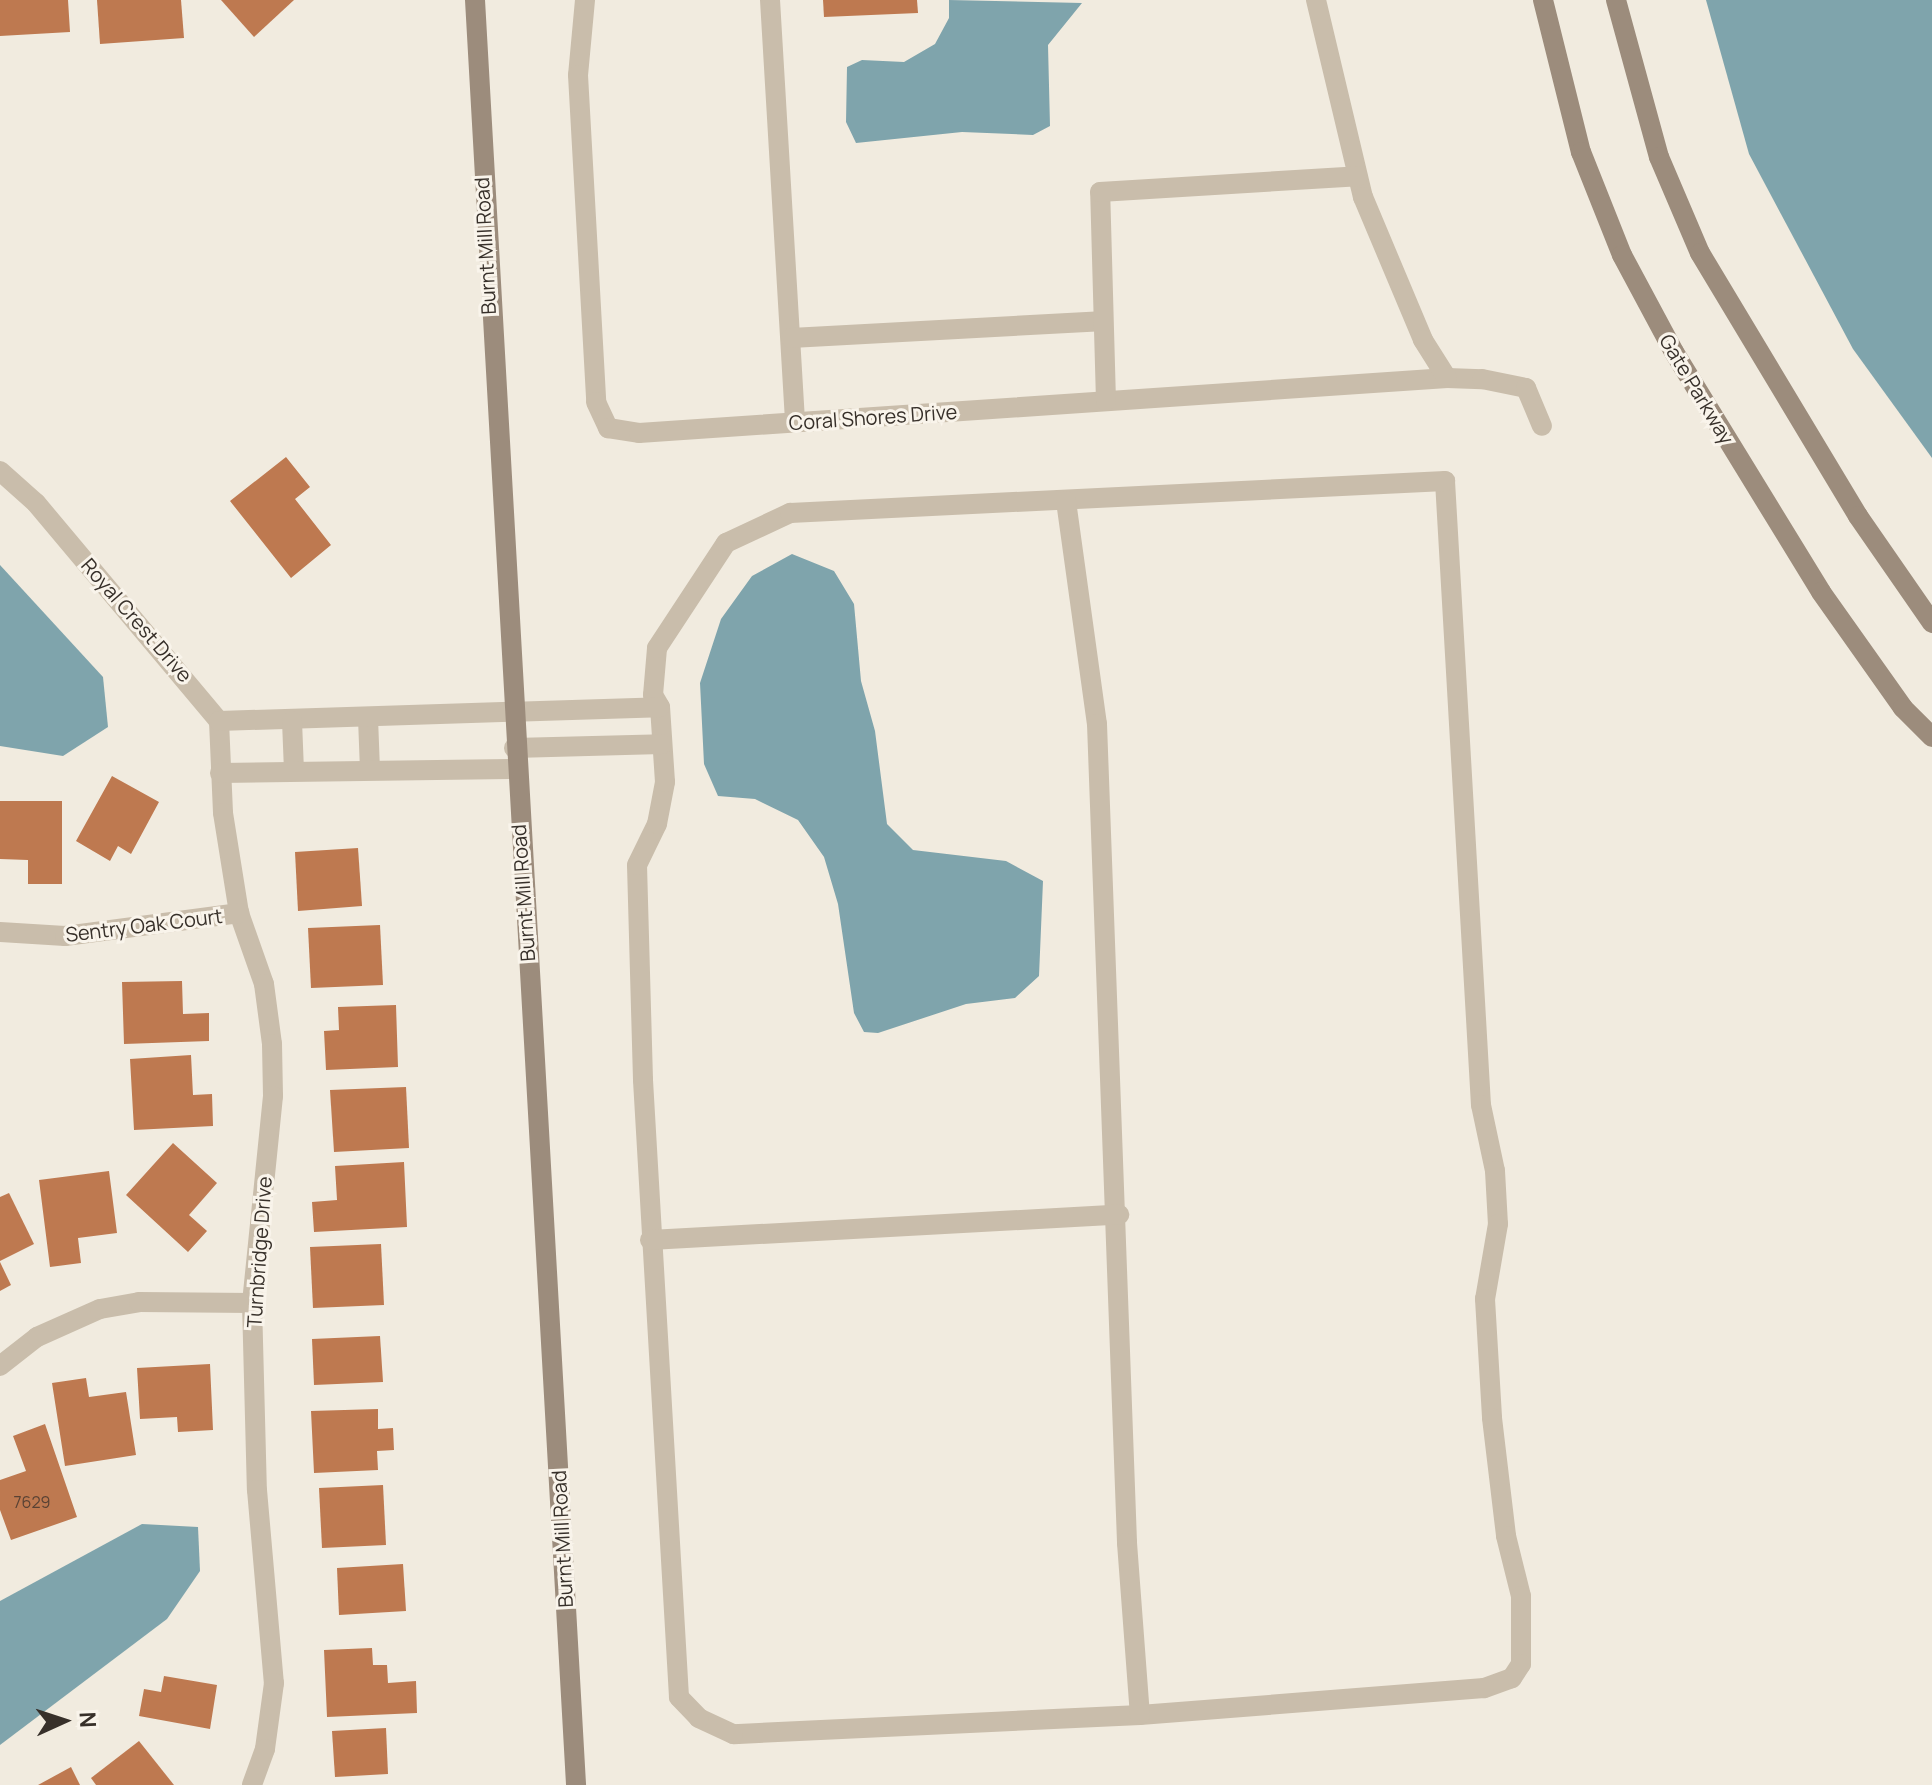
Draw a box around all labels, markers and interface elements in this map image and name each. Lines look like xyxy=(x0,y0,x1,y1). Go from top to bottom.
street label: Burnt Mill Road xyxy=(469,177,501,315)
street label: Gate Parkway xyxy=(1655,330,1739,448)
street label: Coral Shores Drive xyxy=(788,399,958,435)
street label: Royal Crest Drive xyxy=(77,553,197,687)
street label: Burnt Mill Road xyxy=(506,824,540,962)
street label: Sentry Oak Court xyxy=(64,903,224,947)
street label: Turnbridge Drive xyxy=(242,1175,276,1329)
street label: Burnt Mill Road xyxy=(546,1470,578,1608)
house number: 7629 xyxy=(13,1492,51,1512)
north arrow xyxy=(24,1681,104,1761)
text: N xyxy=(73,1711,103,1728)

